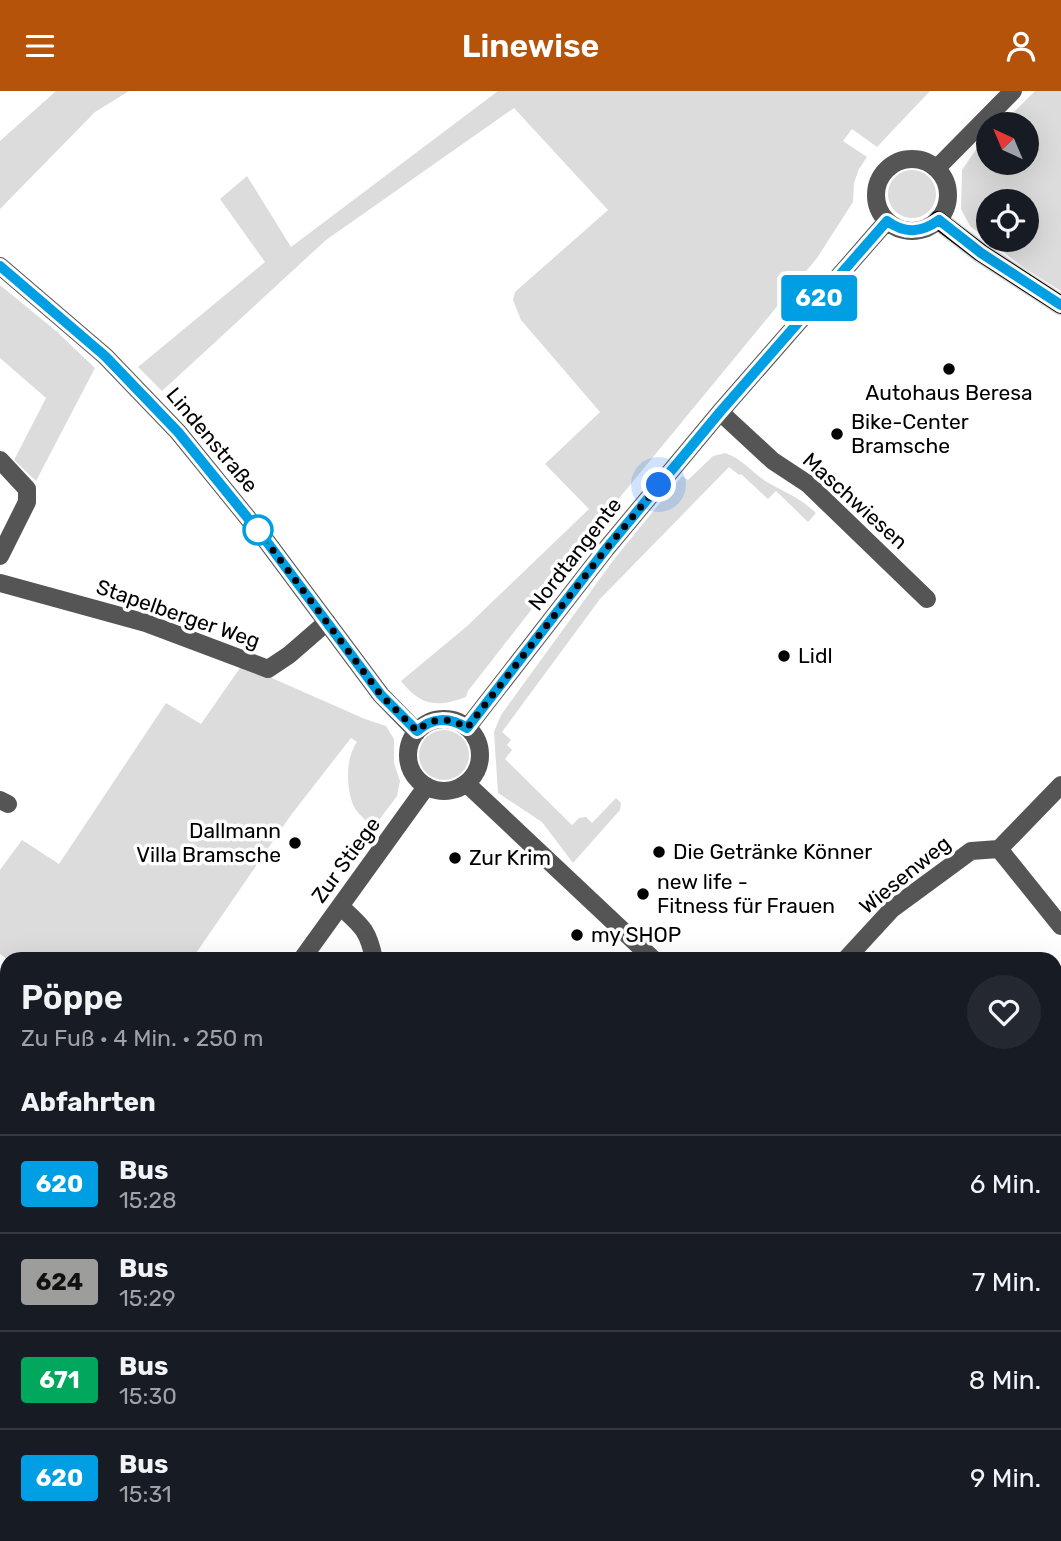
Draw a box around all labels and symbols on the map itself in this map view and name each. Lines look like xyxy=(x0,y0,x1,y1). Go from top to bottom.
north arrow xyxy=(976,112,1040,175)
line badge: 620 xyxy=(779,275,859,321)
marker: Autohaus Beresa xyxy=(941,361,957,377)
place label: Autohaus Beresa xyxy=(865,380,1033,405)
street label: Lindenstraße xyxy=(161,382,263,497)
place label: Bike-Center Bramsche xyxy=(851,409,969,458)
marker: Bike-Center Bramsche xyxy=(829,426,845,442)
street label: Maschwiesen xyxy=(798,447,913,554)
your location xyxy=(641,467,676,502)
street label: Nordtangente xyxy=(523,492,626,615)
unlabelled marker xyxy=(243,515,273,545)
street label: Stapelberger Weg xyxy=(93,574,263,653)
place label: Lidl xyxy=(798,643,833,668)
marker: Lidl xyxy=(776,648,792,664)
street label: Zur Stiege xyxy=(306,812,385,907)
place label: Dallmann Villa Bramsche xyxy=(136,818,281,867)
street label: Wiesenweg xyxy=(854,830,955,919)
marker: Dallmann Villa Bramsche xyxy=(287,835,303,851)
place label: Die Getränke Könner xyxy=(673,839,872,864)
marker: Die Getränke Könner xyxy=(651,844,667,860)
place label: Zur Krim xyxy=(469,845,551,870)
marker: Zur Krim xyxy=(447,850,463,866)
place label: new life - Fitness für Frauen xyxy=(657,869,835,918)
marker: new life - Fitness für Frauen xyxy=(635,886,651,902)
place label: my SHOP xyxy=(591,922,681,947)
marker: my SHOP xyxy=(569,927,585,943)

